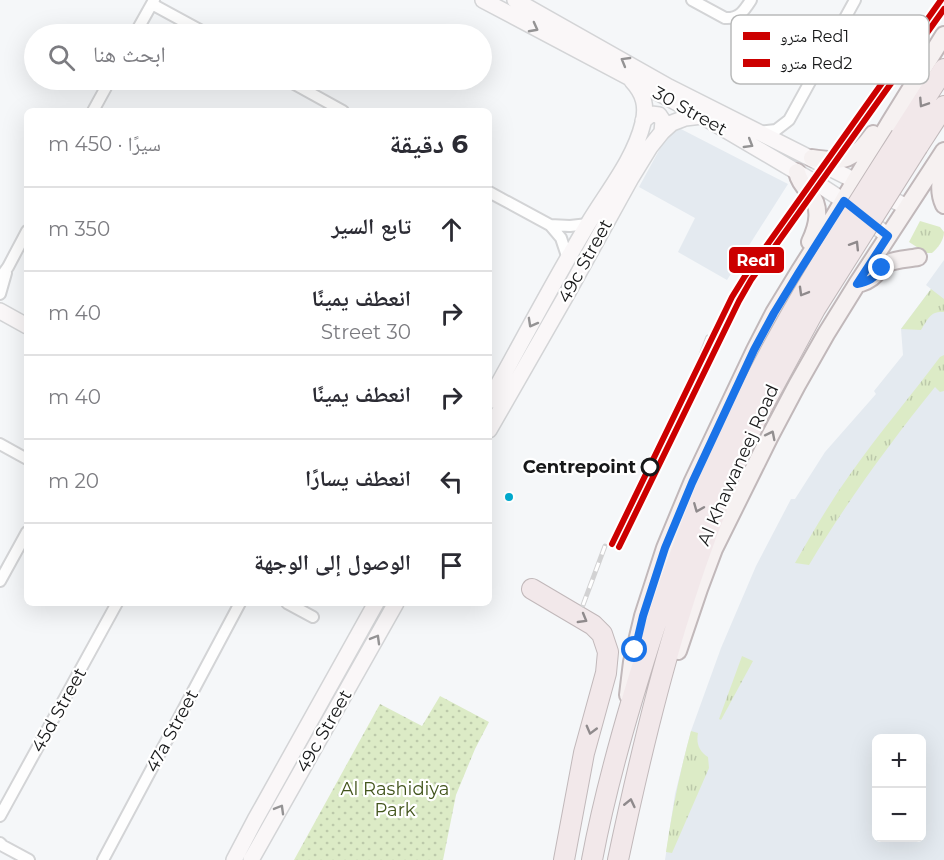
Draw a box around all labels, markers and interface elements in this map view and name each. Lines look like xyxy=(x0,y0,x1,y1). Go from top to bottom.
legend xyxy=(731,15,929,84)
one-way arrow xyxy=(528,21,538,32)
search box xyxy=(24,24,492,90)
text: مترو Red1 xyxy=(780,27,849,46)
icon: search xyxy=(45,41,78,74)
text: ابحث هنا xyxy=(93,41,166,68)
text: مترو Red2 xyxy=(780,54,852,73)
one-way arrow xyxy=(621,57,631,69)
street label: 30 Street xyxy=(649,82,731,140)
one-way arrow xyxy=(918,97,930,107)
text: 6 دقيقة xyxy=(389,128,468,160)
text: سيرًا · 450 m xyxy=(48,132,161,156)
one-way arrow xyxy=(743,137,753,148)
text: تابع السير xyxy=(331,213,411,240)
icon: ahead xyxy=(435,213,468,246)
street label: 49c Street xyxy=(553,215,617,307)
text: 350 m xyxy=(48,217,110,241)
one-way arrow xyxy=(847,241,859,251)
line badge: Red1 xyxy=(728,246,785,274)
text: Red1 xyxy=(736,251,776,270)
route end xyxy=(868,254,894,280)
text: انعطف يمينًا xyxy=(311,285,411,312)
one-way arrow xyxy=(799,286,811,296)
icon: right xyxy=(435,297,468,330)
text: 40 m xyxy=(48,301,101,325)
one-way arrow xyxy=(528,317,539,328)
text: 30 Street xyxy=(321,320,411,344)
text: انعطف يمينًا xyxy=(311,381,411,408)
icon: right xyxy=(435,381,468,414)
street label: Al Khawaneej Road xyxy=(692,381,784,549)
text: 40 m xyxy=(48,385,101,409)
one-way arrow xyxy=(764,430,775,441)
place label: Centrepoint xyxy=(523,456,636,478)
marker: Centrepoint xyxy=(641,458,659,476)
text: انعطف يسارًا xyxy=(305,465,411,492)
icon: left xyxy=(435,465,468,498)
text: 20 m xyxy=(48,469,99,493)
unlabelled marker xyxy=(503,491,515,503)
one-way arrow xyxy=(693,501,705,512)
text: الوصول إلى الوجهة xyxy=(254,549,411,576)
icon: arrive xyxy=(435,549,468,582)
one-way arrow xyxy=(577,612,587,623)
one-way arrow xyxy=(369,635,380,645)
route start xyxy=(621,636,647,662)
street label: 45d Street xyxy=(27,664,91,756)
street label: 47a Street xyxy=(141,686,203,776)
street label: 49c Street xyxy=(291,686,357,776)
one-way arrow xyxy=(585,725,598,735)
map controls xyxy=(872,734,926,842)
button: + xyxy=(872,734,926,788)
park label: Al Rashidiya Park xyxy=(341,778,449,821)
button: − xyxy=(872,788,926,842)
one-way arrow xyxy=(623,798,636,808)
one-way arrow xyxy=(272,805,284,815)

